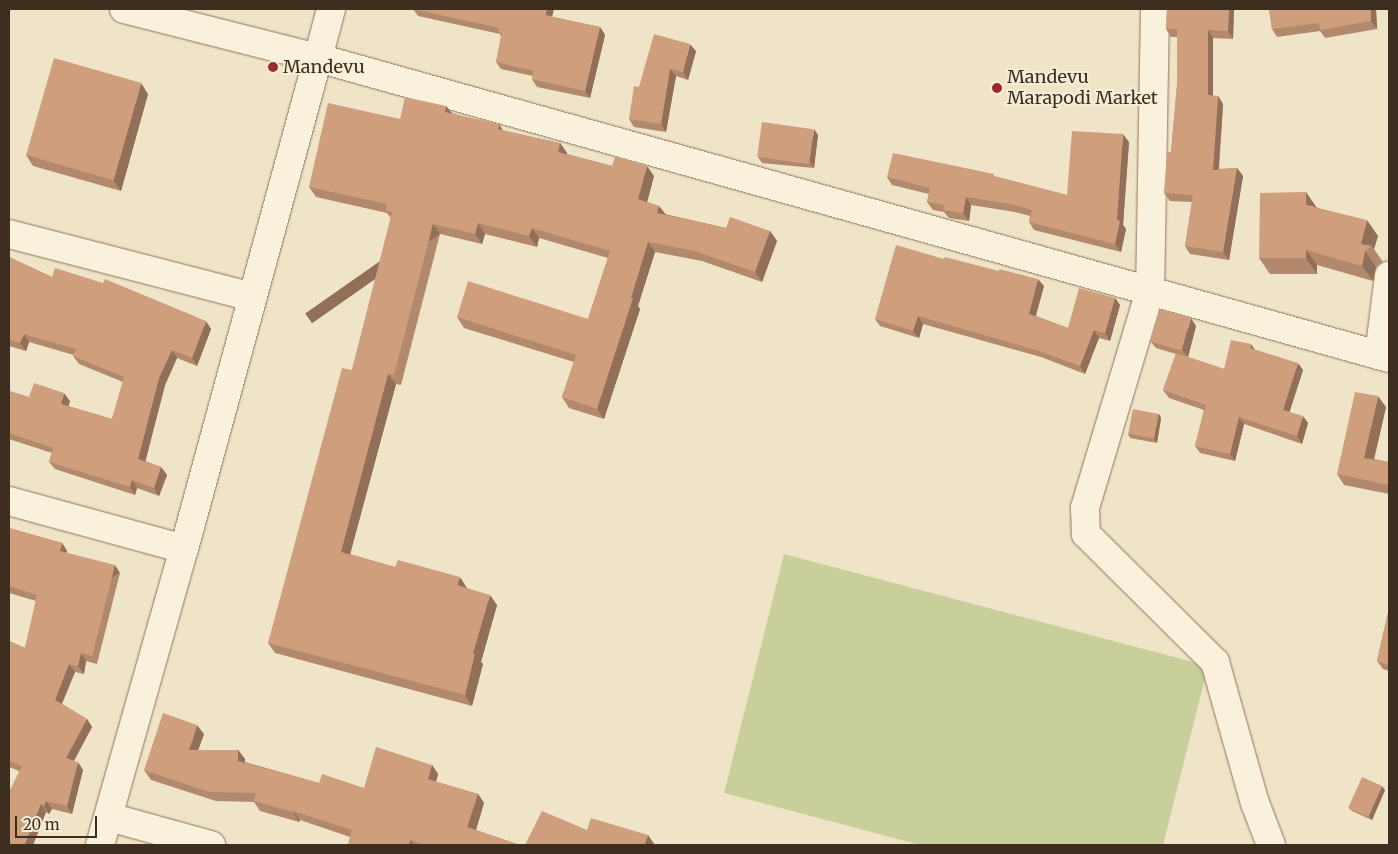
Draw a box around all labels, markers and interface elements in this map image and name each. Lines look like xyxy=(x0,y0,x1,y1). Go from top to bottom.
place label: Mandevu xyxy=(283,56,365,78)
marker: Mandevu xyxy=(267,61,279,73)
place label: Mandevu Marapodi Market xyxy=(1007,67,1158,110)
marker: Mandevu Marapodi Market xyxy=(991,82,1003,94)
scale bar xyxy=(18,806,100,838)
text: 20 m xyxy=(23,815,60,834)

